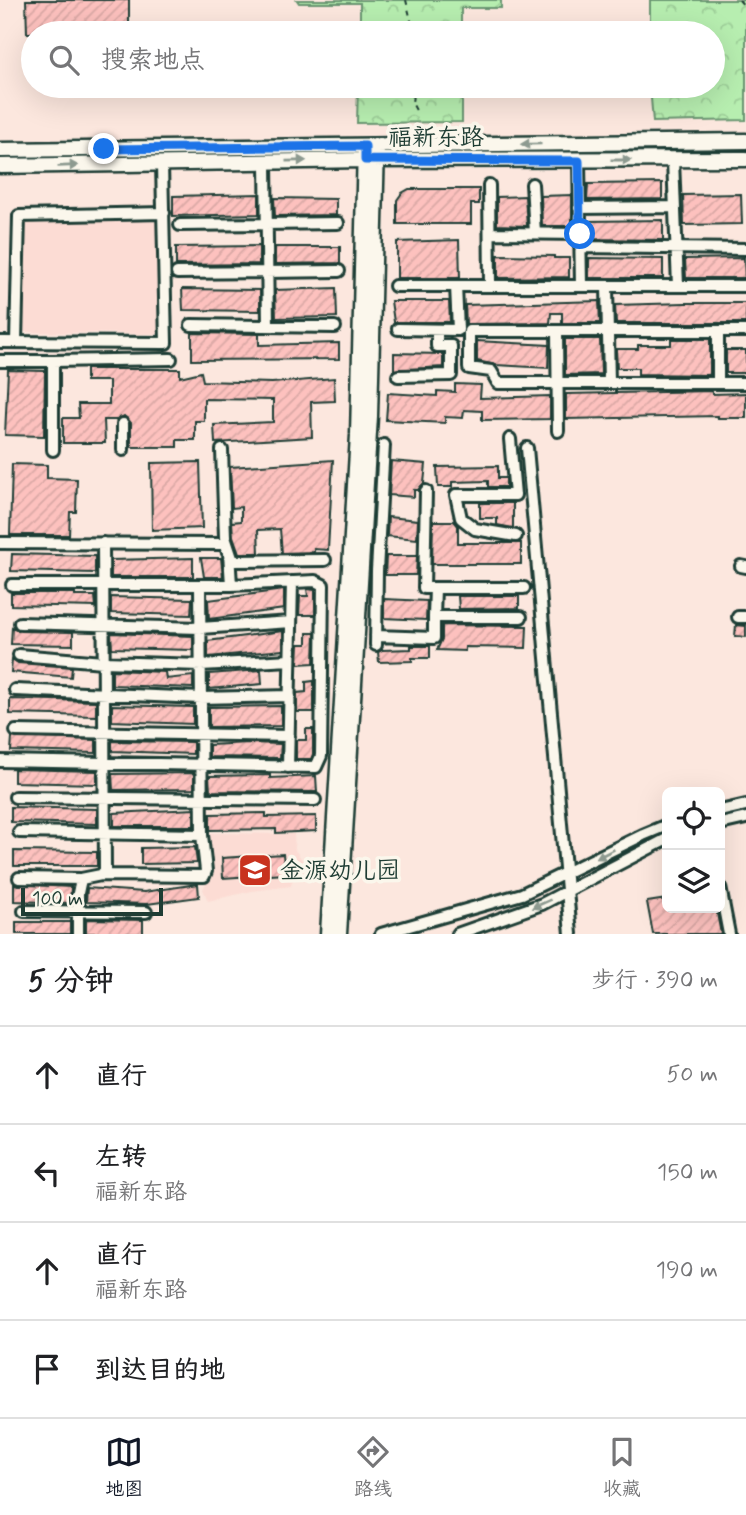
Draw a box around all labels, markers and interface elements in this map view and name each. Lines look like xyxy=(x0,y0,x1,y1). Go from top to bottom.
search box xyxy=(21,21,725,98)
icon: search xyxy=(45,41,83,79)
text: 搜索地点 xyxy=(101,44,205,78)
street label: 福新东路 xyxy=(388,123,484,154)
route end xyxy=(88,133,119,164)
one-way arrow xyxy=(520,138,542,150)
one-way arrow xyxy=(285,155,307,167)
one-way arrow xyxy=(610,155,632,166)
one-way arrow xyxy=(57,161,79,172)
route start xyxy=(564,218,595,249)
map controls xyxy=(662,787,725,913)
button: locate xyxy=(662,787,725,850)
one-way arrow xyxy=(595,848,615,859)
button: layers xyxy=(662,850,725,913)
school or university icon: 金源幼儿园 xyxy=(236,851,274,889)
place label: 金源幼儿园 xyxy=(280,856,400,887)
scale bar xyxy=(21,885,163,917)
text: 100 m xyxy=(32,887,83,912)
one-way arrow xyxy=(531,898,551,909)
text: 5 分钟 xyxy=(28,962,114,1001)
text: 步行 · 390 m xyxy=(592,966,718,996)
icon: ahead xyxy=(28,1056,66,1094)
text: 直行 xyxy=(95,1060,147,1094)
text: 50 m xyxy=(667,1060,718,1090)
text: 左转 xyxy=(95,1141,147,1175)
icon: left xyxy=(28,1154,66,1192)
text: 150 m xyxy=(657,1158,718,1188)
text: 福新东路 xyxy=(95,1178,187,1208)
text: 直行 xyxy=(95,1239,147,1273)
icon: ahead xyxy=(28,1252,66,1290)
text: 190 m xyxy=(656,1256,718,1286)
text: 福新东路 xyxy=(95,1276,187,1306)
icon: arrive xyxy=(28,1350,66,1388)
text: 到达目的地 xyxy=(95,1354,225,1388)
tab: 地图 xyxy=(105,1433,143,1502)
tab: 路线 xyxy=(354,1433,392,1502)
tab: 收藏 xyxy=(603,1433,641,1502)

